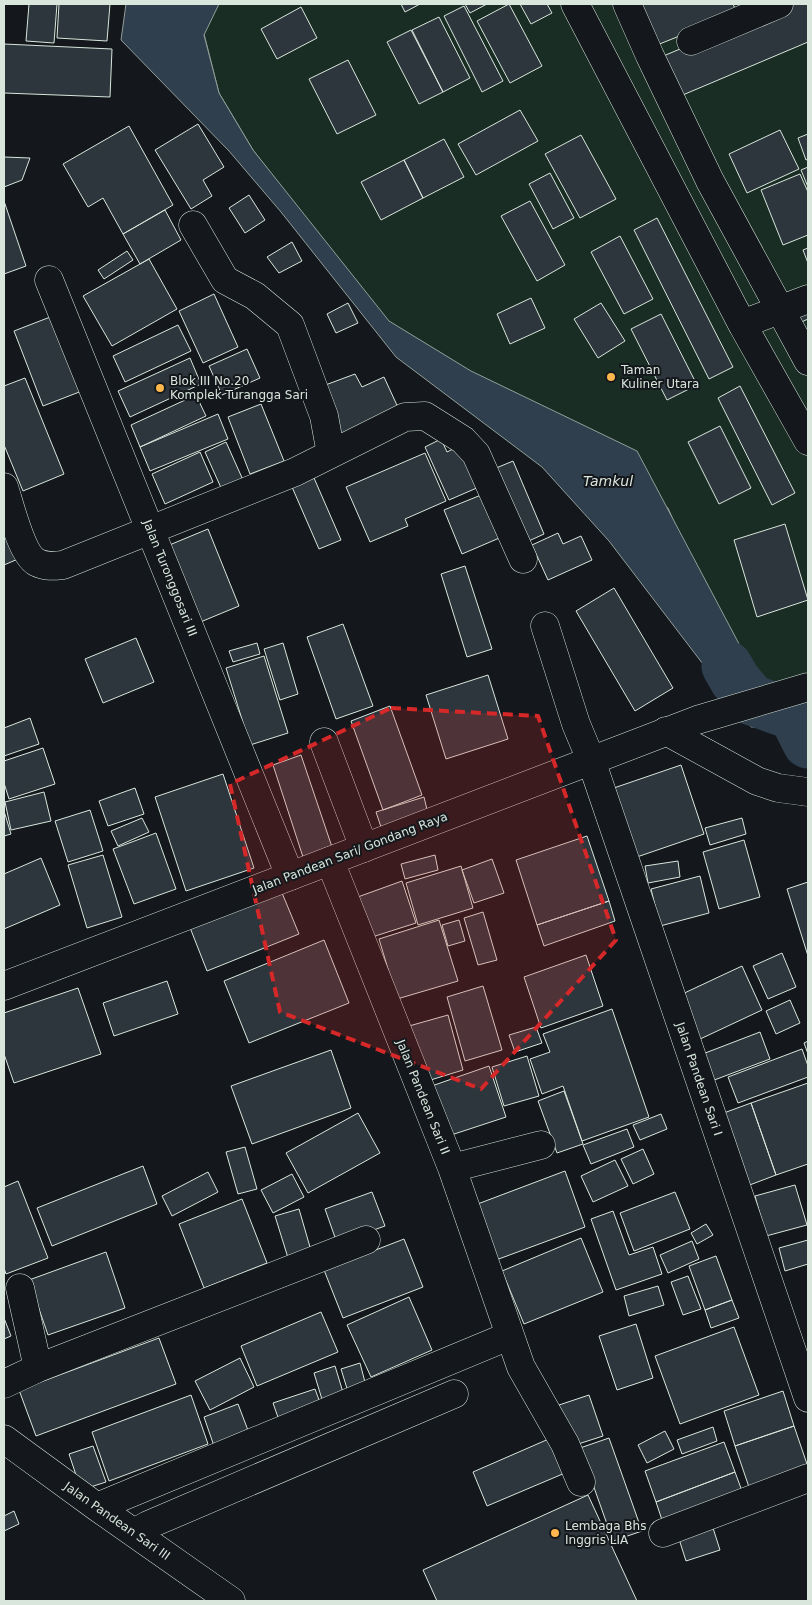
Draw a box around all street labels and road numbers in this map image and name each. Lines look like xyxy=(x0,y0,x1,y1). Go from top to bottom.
street label: Jalan Turonggosari III xyxy=(140,517,200,638)
street label: Jalan Pandean Sari/ Gondang Raya xyxy=(250,809,449,897)
street label: Jalan Pandean Sari I xyxy=(673,1020,725,1138)
street label: Jalan Pandean Sari II xyxy=(393,1037,452,1156)
street label: Jalan Pandean Sari III xyxy=(61,1479,173,1563)

